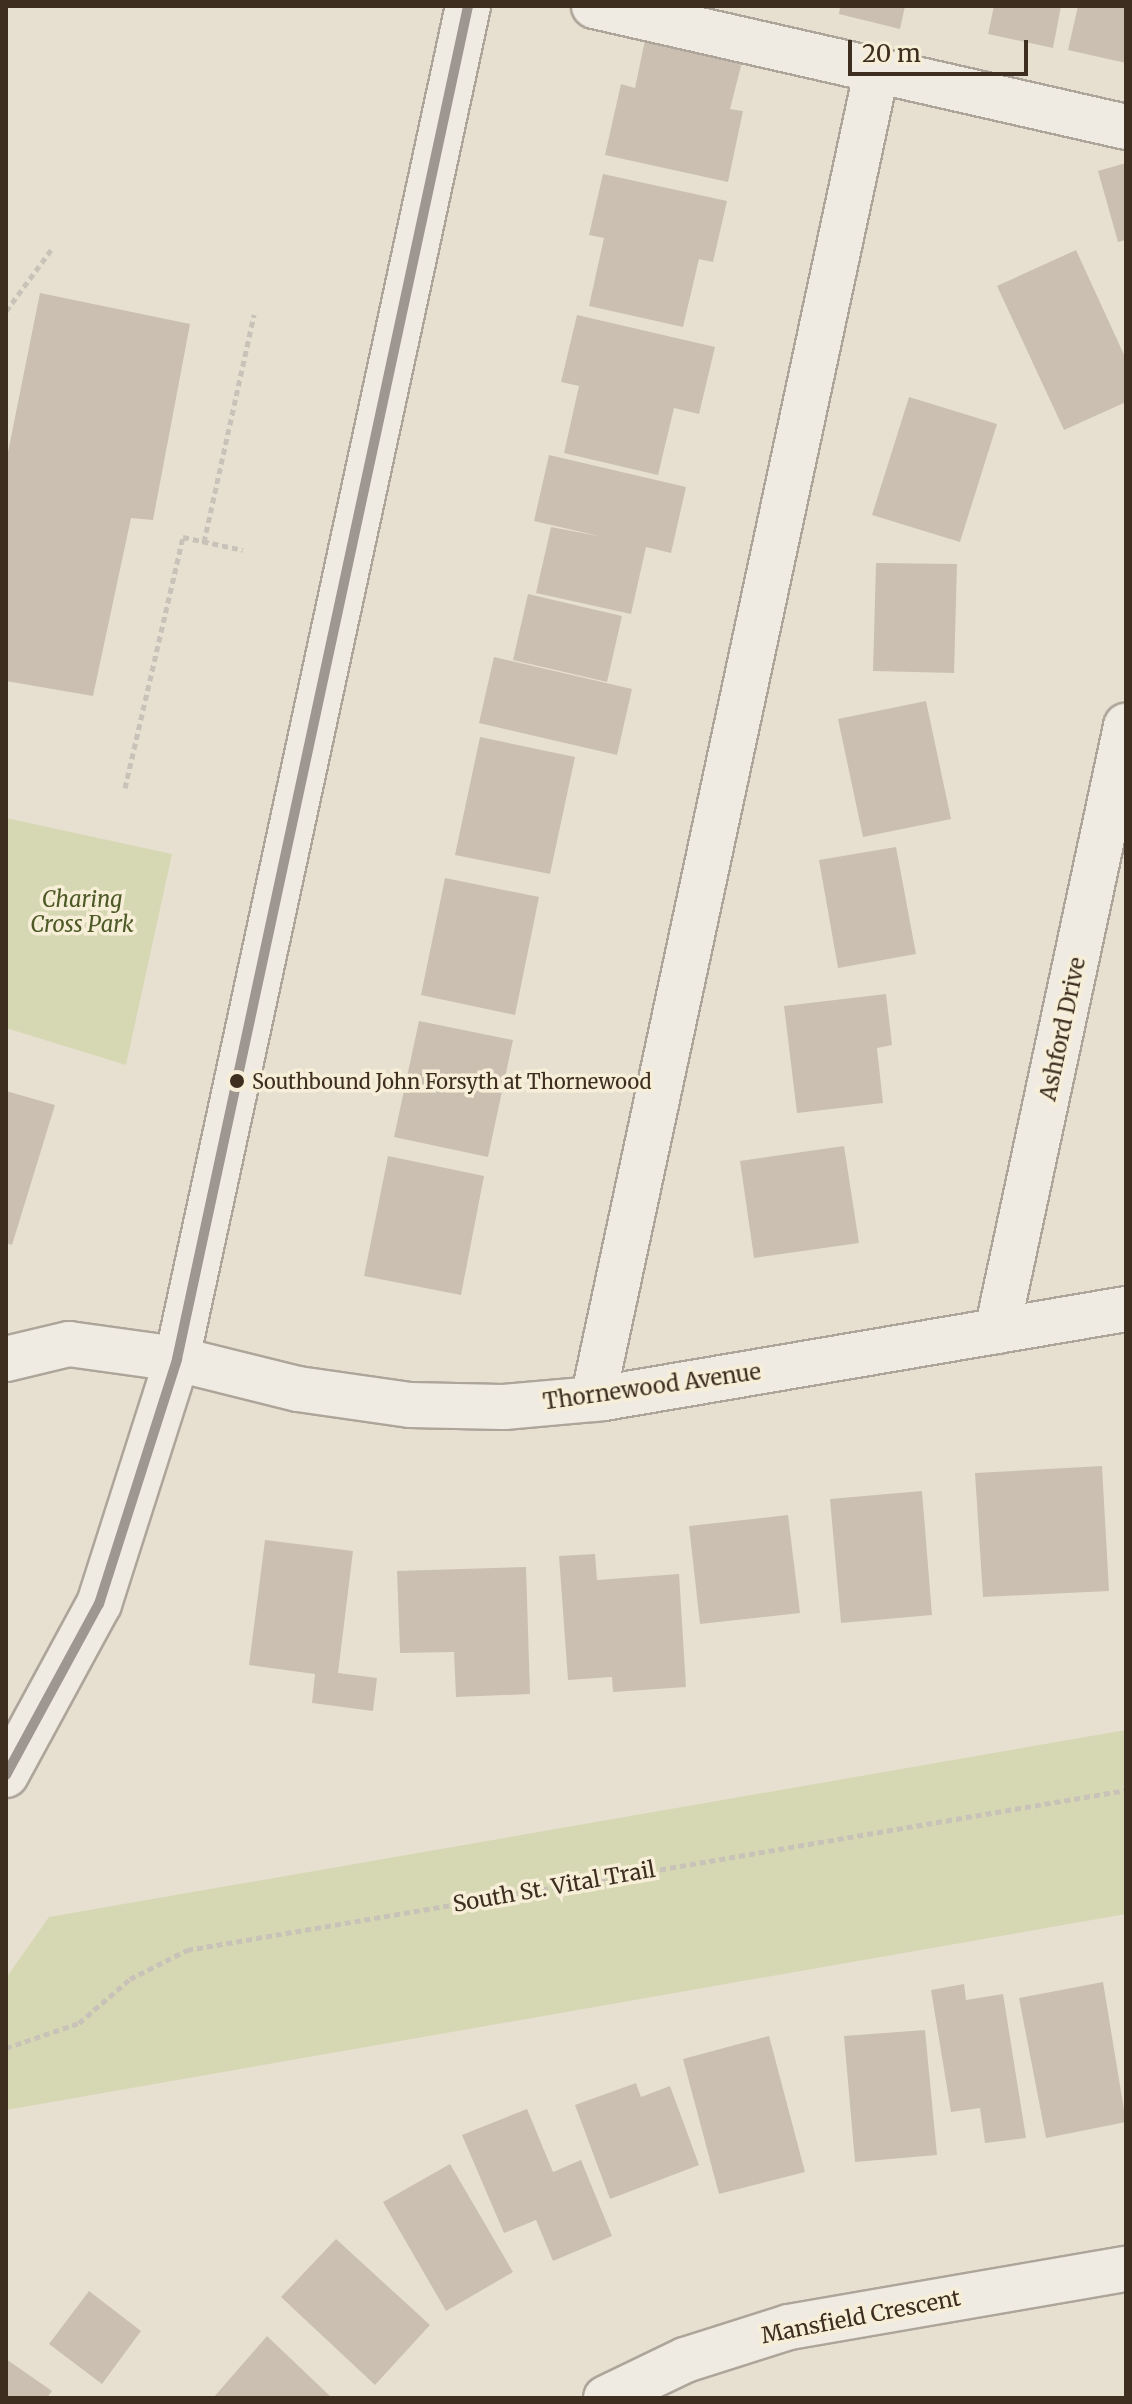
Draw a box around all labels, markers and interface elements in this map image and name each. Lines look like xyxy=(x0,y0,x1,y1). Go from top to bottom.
scale bar xyxy=(852,24,1032,74)
text: 20 m xyxy=(862,38,921,69)
park label: Charing Cross Park xyxy=(30,886,134,938)
street label: Ashford Drive xyxy=(1035,955,1091,1103)
place label: Southbound John Forsyth at Thornewood xyxy=(252,1069,652,1093)
marker: Southbound John Forsyth at Thornewood xyxy=(229,1073,245,1089)
street label: Thornewood Avenue xyxy=(541,1359,763,1415)
street label: South St. Vital Trail xyxy=(451,1856,657,1918)
street label: Mansfield Crescent xyxy=(759,2285,963,2349)

